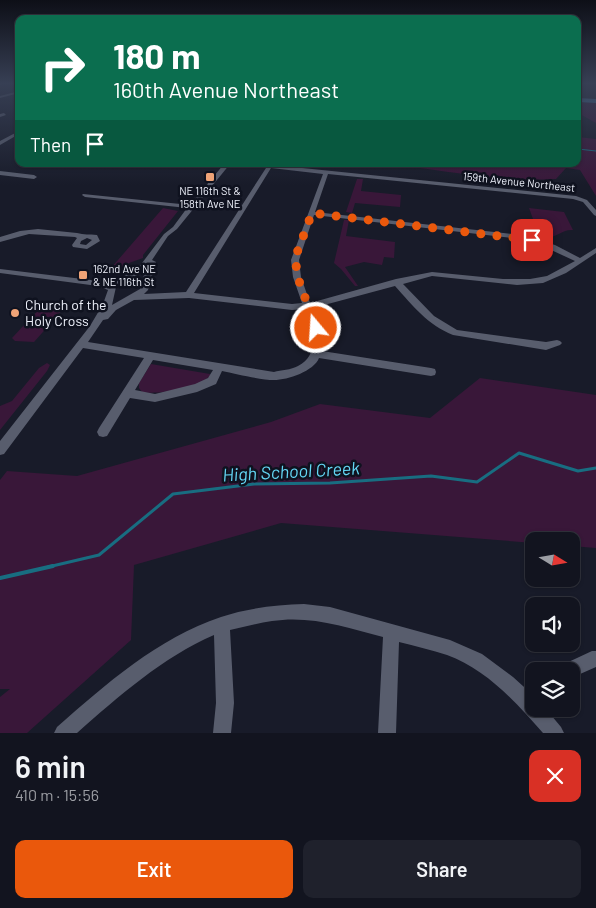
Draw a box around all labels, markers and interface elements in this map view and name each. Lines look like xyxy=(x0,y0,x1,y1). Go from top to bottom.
text: 180 m xyxy=(113,34,201,76)
icon: right xyxy=(30,35,95,100)
text: 160th Avenue Northeast xyxy=(113,76,339,102)
icon: arrive xyxy=(81,130,109,158)
text: Then xyxy=(30,133,71,156)
street label: 159th Avenue Northeast xyxy=(462,169,576,194)
marker: NE 116th St & 158th Ave NE xyxy=(204,171,216,183)
place label: NE 116th St & 158th Ave NE xyxy=(179,184,241,210)
pin xyxy=(511,219,553,261)
icon: arrive xyxy=(518,226,546,254)
place label: 162nd Ave NE & NE 116th St xyxy=(93,262,156,288)
marker: 162nd Ave NE & NE 116th St xyxy=(77,269,89,281)
place label: Church of the Holy Cross xyxy=(25,296,107,329)
position arrow xyxy=(289,301,341,353)
marker: Church of the Holy Cross xyxy=(9,307,21,319)
water label: High School Creek xyxy=(222,456,360,486)
north arrow xyxy=(525,532,580,588)
map controls xyxy=(525,532,580,717)
button: sound xyxy=(525,597,580,652)
button: layers xyxy=(525,662,580,717)
text: 6 min xyxy=(15,748,86,784)
button: close xyxy=(529,750,581,802)
text: 410 m · 15:56 xyxy=(15,785,99,804)
button: Exit xyxy=(15,840,293,898)
button: Share xyxy=(303,840,581,898)

